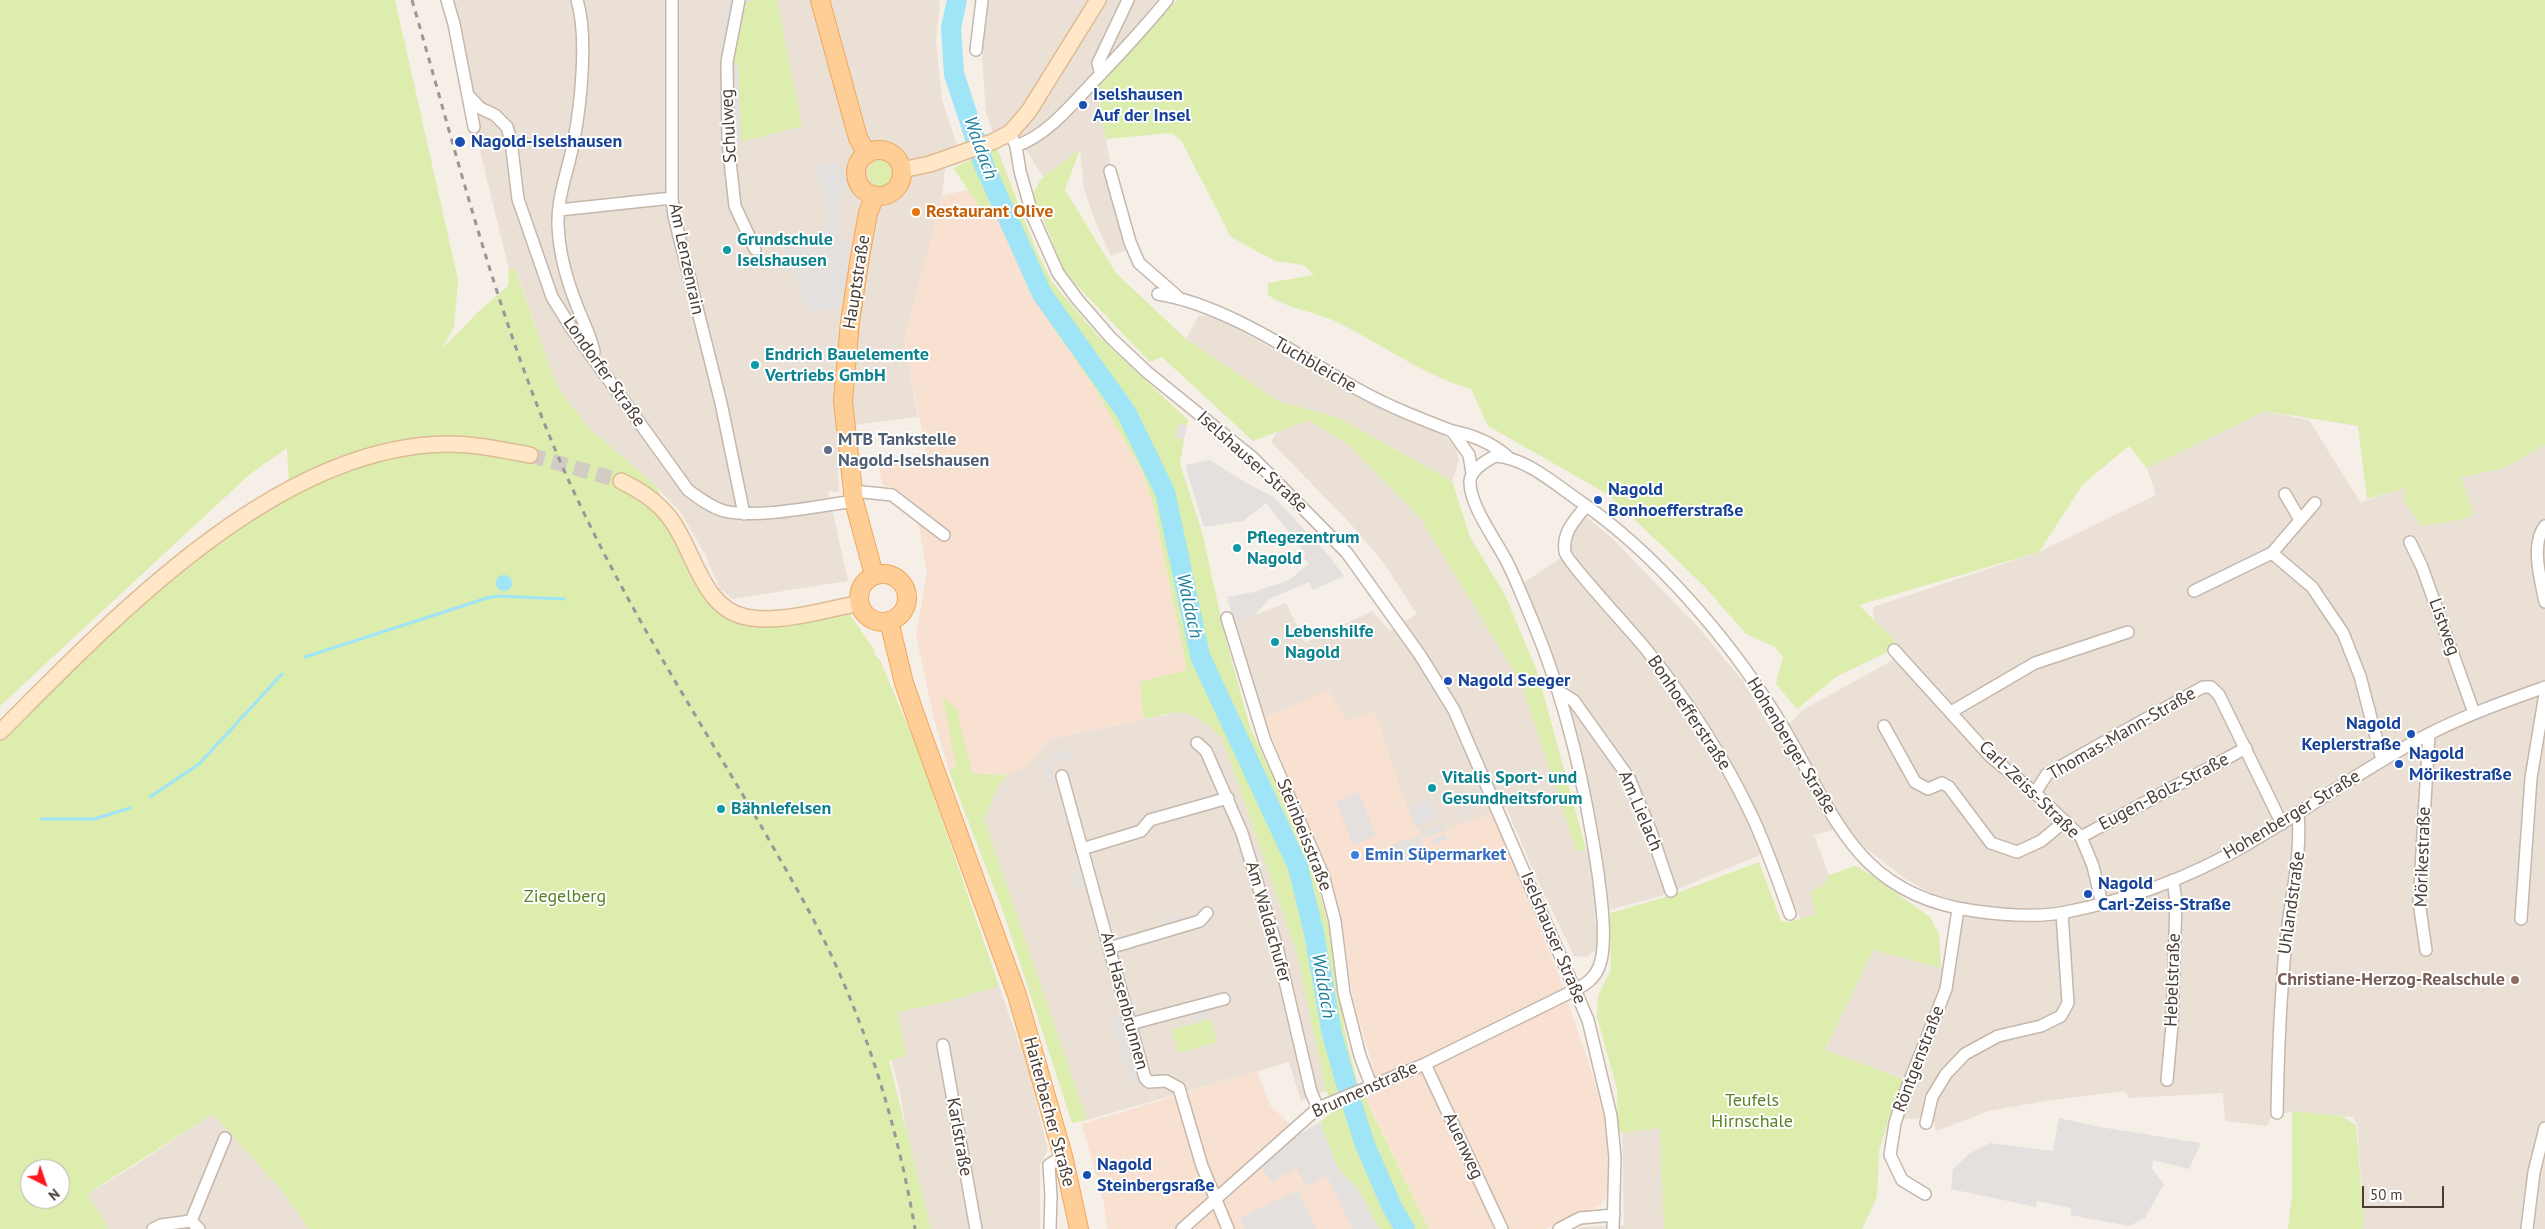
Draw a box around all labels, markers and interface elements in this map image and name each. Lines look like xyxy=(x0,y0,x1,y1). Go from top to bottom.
place label: Iselshausen Auf der Insel xyxy=(1093,84,1191,126)
street label: Schulweg xyxy=(716,88,742,164)
marker: Iselshausen Auf der Insel xyxy=(1077,99,1089,111)
water label: Waldach xyxy=(958,113,1002,183)
place label: Nagold-Iselshausen xyxy=(471,131,622,153)
marker: Nagold-Iselshausen xyxy=(453,135,467,149)
street label: Am Lenzenrain xyxy=(664,201,708,317)
place label: Restaurant Olive xyxy=(926,201,1053,223)
marker: Restaurant Olive xyxy=(910,206,922,218)
place label: Grundschule Iselshausen xyxy=(737,229,833,272)
street label: Hauptstraße xyxy=(839,233,875,331)
marker: Grundschule Iselshausen xyxy=(721,244,733,256)
street label: Londorfer Straße xyxy=(558,313,650,431)
street label: Tuchbleiche xyxy=(1270,333,1360,397)
place label: Endrich Bauelemente Vertriebs GmbH xyxy=(765,344,929,386)
marker: Endrich Bauelemente Vertriebs GmbH xyxy=(749,359,761,371)
street label: Iselshauser Straße xyxy=(1192,407,1312,517)
place label: MTB Tankstelle Nagold-Iselshausen xyxy=(838,429,989,472)
marker: MTB Tankstelle Nagold-Iselshausen xyxy=(822,444,834,456)
place label: Nagold Bonhoefferstraße xyxy=(1608,479,1743,522)
marker: Nagold Bonhoefferstraße xyxy=(1592,494,1604,506)
place label: Pflegezentrum Nagold xyxy=(1247,527,1360,570)
marker: Pflegezentrum Nagold xyxy=(1231,542,1243,554)
water label: Waldach xyxy=(1171,571,1207,641)
street label: Listweg xyxy=(2424,595,2464,659)
place label: Lebenshilfe Nagold xyxy=(1285,621,1374,664)
marker: Lebenshilfe Nagold xyxy=(1269,636,1281,648)
street label: Bonhoefferstraße xyxy=(1643,652,1735,774)
place label: Nagold Seeger xyxy=(1458,670,1570,692)
street label: Hohenberger Straße xyxy=(1742,674,1840,818)
marker: Nagold Seeger xyxy=(1442,675,1454,687)
street label: Thomas-Mann-Straße xyxy=(2044,683,2200,785)
place label: Nagold Keplerstraße xyxy=(2301,713,2401,756)
marker: Nagold Keplerstraße xyxy=(2405,728,2417,740)
street label: Carl-Zeiss-Straße xyxy=(1974,737,2084,843)
place label: Nagold Mörikestraße xyxy=(2409,743,2512,786)
street label: Eugen-Bolz-Straße xyxy=(2095,749,2233,835)
marker: Nagold Mörikestraße xyxy=(2393,758,2405,770)
street label: Hohenberger Straße xyxy=(2220,766,2364,864)
place label: Vitalis Sport- und Gesundheitsforum xyxy=(1442,767,1582,810)
street label: Am Lielach xyxy=(1613,767,1667,855)
street label: Steinbeisstraße xyxy=(1272,776,1336,894)
marker: Vitalis Sport- und Gesundheitsforum xyxy=(1426,782,1438,794)
place label: Bähnlefelsen xyxy=(731,798,831,820)
marker: Bähnlefelsen xyxy=(715,803,727,815)
street label: Mörikestraße xyxy=(2410,806,2436,908)
place label: Emin Süpermarket xyxy=(1365,844,1506,866)
marker: Emin Süpermarket xyxy=(1349,849,1361,861)
street label: Uhlandstraße xyxy=(2274,850,2310,956)
street label: Am Waldachufer xyxy=(1240,859,1296,985)
street label: Iselshauser Straße xyxy=(1515,869,1591,1007)
place label: Nagold Carl-Zeiss-Straße xyxy=(2098,873,2231,916)
park label: Ziegelberg xyxy=(524,886,606,908)
marker: Nagold Carl-Zeiss-Straße xyxy=(2082,888,2094,900)
street label: Am Hasenbrunnen xyxy=(1095,930,1153,1072)
street label: Hebelstraße xyxy=(2161,933,2185,1027)
water label: Waldach xyxy=(1306,952,1340,1020)
place label: Christiane-Herzog-Realschule xyxy=(2277,969,2505,991)
marker: Christiane-Herzog-Realschule xyxy=(2509,974,2521,986)
street label: Röntgenstraße xyxy=(1889,1003,1949,1115)
street label: Haiterbacher Straße xyxy=(1019,1035,1079,1189)
street label: Brunnenstraße xyxy=(1309,1057,1421,1123)
park label: Teufels Hirnschale xyxy=(1711,1090,1793,1132)
street label: Karlstraße xyxy=(941,1096,977,1178)
street label: Auenweg xyxy=(1438,1109,1488,1183)
place label: Nagold Steinbergsraße xyxy=(1097,1154,1215,1196)
north arrow xyxy=(20,1159,70,1209)
marker: Nagold Steinbergsraße xyxy=(1081,1169,1093,1181)
scale bar xyxy=(2365,1176,2448,1208)
text: N xyxy=(45,1185,64,1204)
text: 50 m xyxy=(2370,1185,2403,1204)

